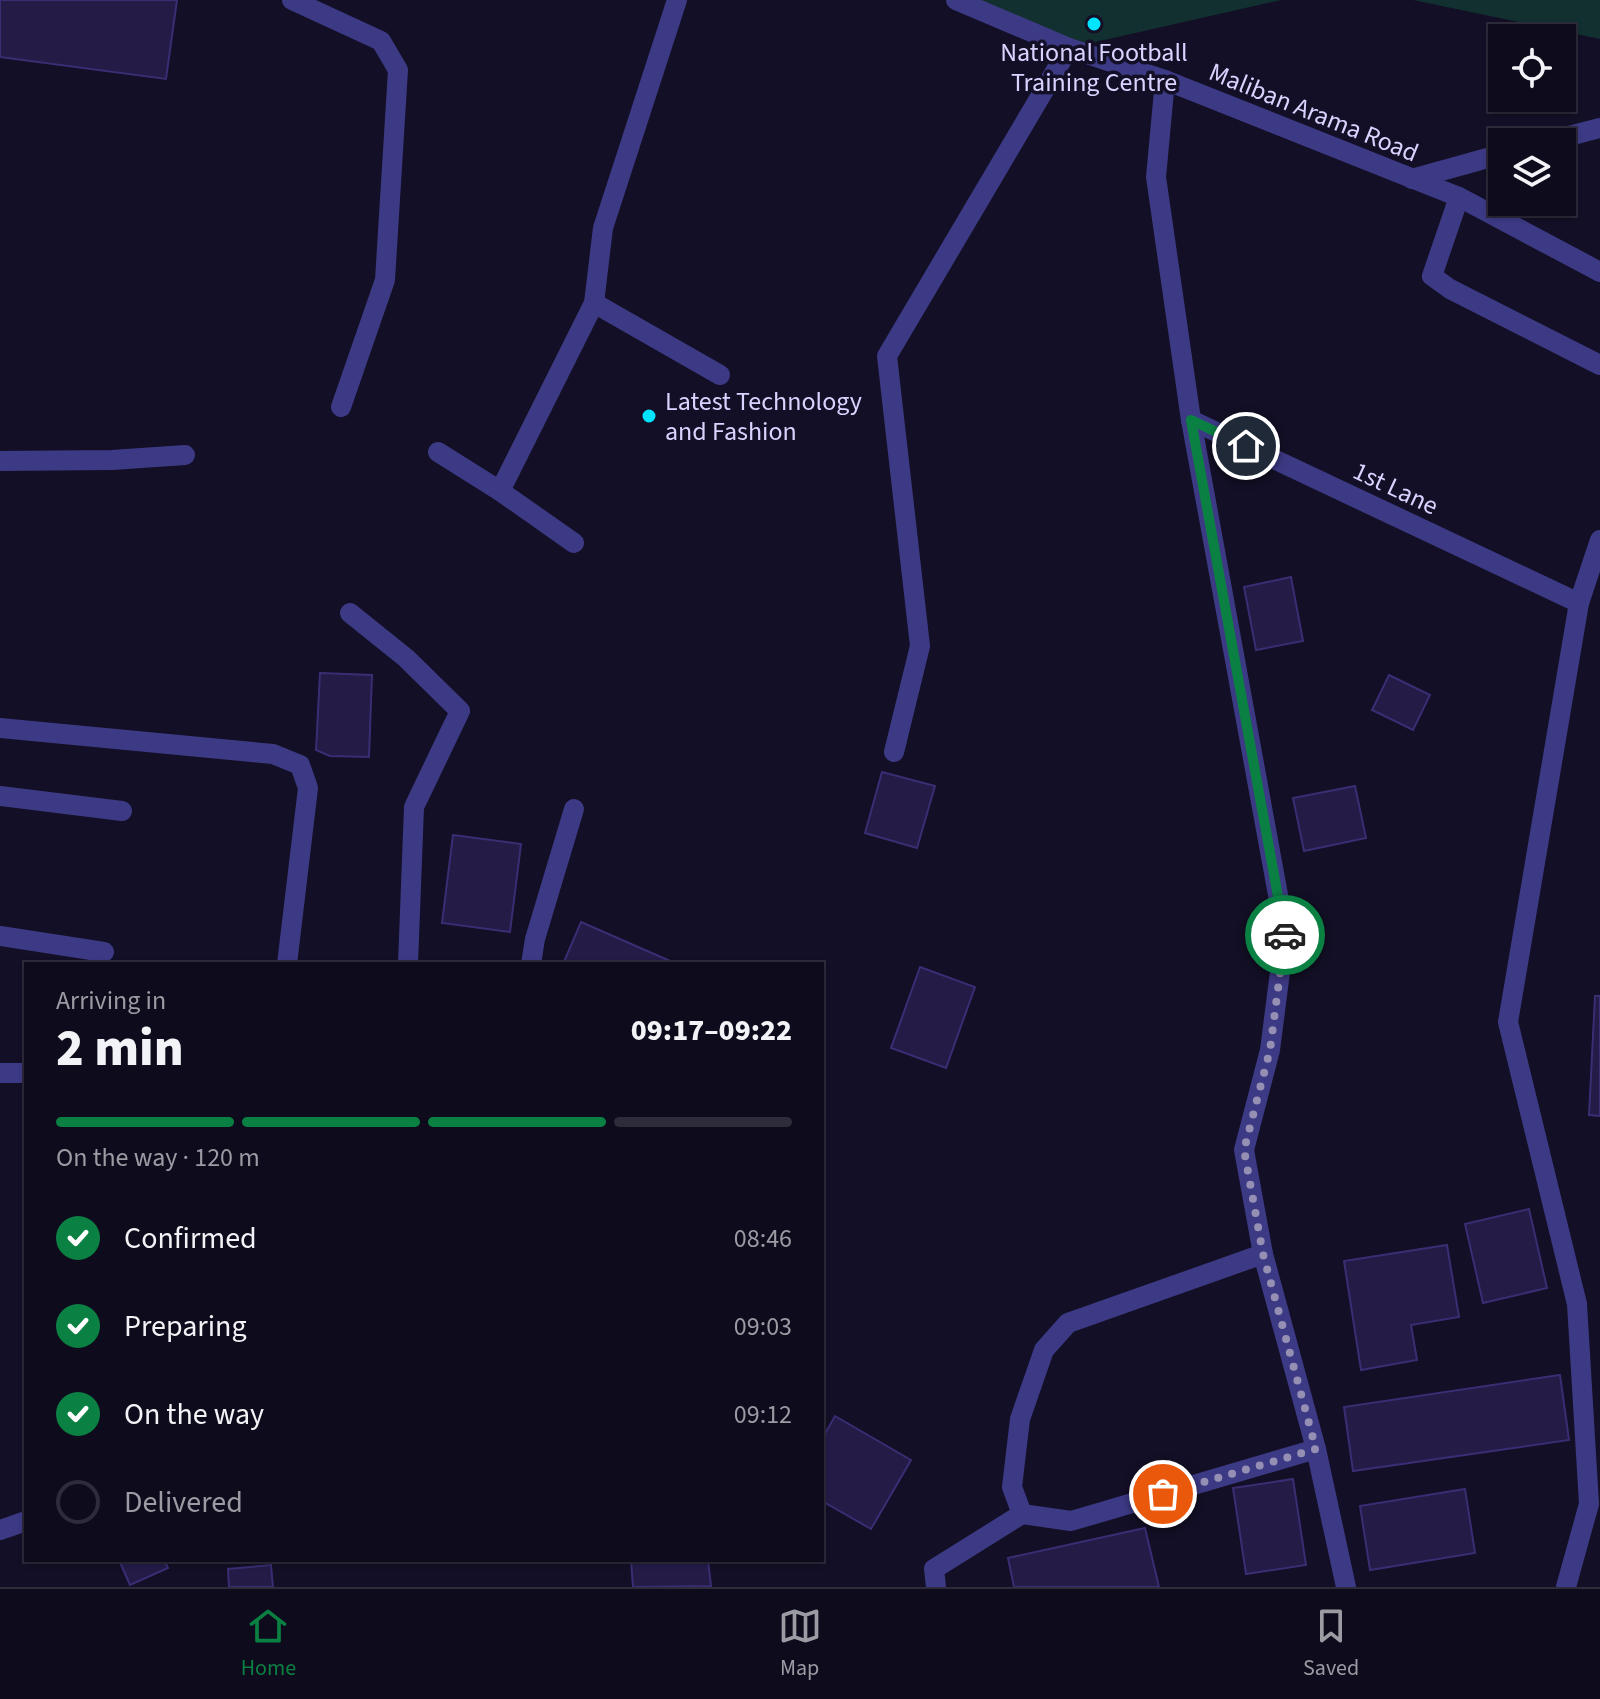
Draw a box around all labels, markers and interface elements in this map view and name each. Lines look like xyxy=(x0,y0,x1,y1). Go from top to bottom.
marker: National Football Training Centre xyxy=(1085,15,1103,33)
map controls xyxy=(1488,24,1576,216)
button: locate xyxy=(1488,24,1576,112)
place label: National Football Training Centre xyxy=(1000,34,1188,101)
street label: Maliban Arama Road xyxy=(1204,54,1424,171)
button: layers xyxy=(1488,128,1576,216)
place label: Latest Technology and Fashion xyxy=(665,383,862,450)
marker: Latest Technology and Fashion xyxy=(640,407,658,425)
pin xyxy=(1212,412,1280,480)
icon: home xyxy=(1224,424,1268,468)
street label: 1st Lane xyxy=(1347,453,1444,524)
courier xyxy=(1245,895,1325,975)
icon: car xyxy=(1263,913,1307,957)
text: Arriving in xyxy=(56,982,166,1019)
text: 09:17–09:22 xyxy=(631,1009,792,1052)
text: 2 min xyxy=(56,1012,184,1086)
text: On the way · 120 m xyxy=(56,1139,260,1176)
icon: check xyxy=(56,1216,100,1260)
text: Confirmed xyxy=(124,1217,257,1260)
text: 08:46 xyxy=(734,1220,792,1257)
icon: check xyxy=(56,1304,100,1348)
text: Preparing xyxy=(124,1305,247,1348)
text: 09:03 xyxy=(734,1308,792,1345)
icon: check xyxy=(56,1392,100,1436)
text: On the way xyxy=(124,1393,264,1436)
text: 09:12 xyxy=(734,1396,792,1433)
pin xyxy=(1129,1460,1197,1528)
icon: bag xyxy=(1141,1472,1185,1516)
text: Delivered xyxy=(124,1481,243,1524)
tab: Home xyxy=(241,1604,296,1684)
tab: Map xyxy=(778,1604,822,1684)
tab: Saved xyxy=(1303,1604,1359,1684)

